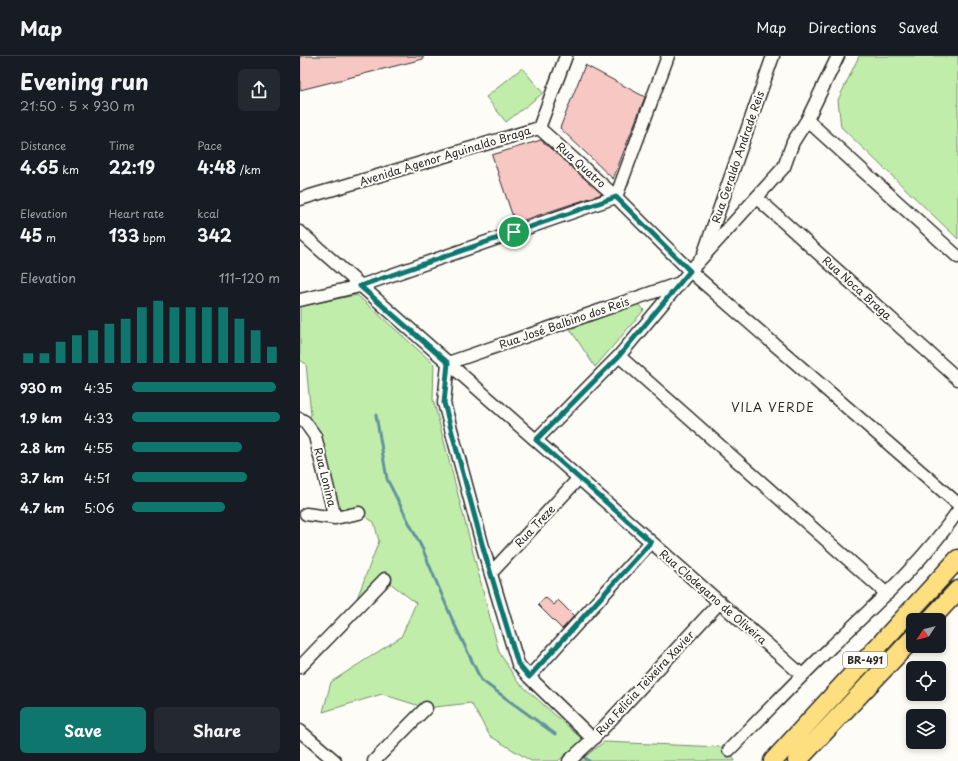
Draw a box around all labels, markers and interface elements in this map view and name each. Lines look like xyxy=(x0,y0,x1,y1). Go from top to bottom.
text: Map xyxy=(20,14,62,42)
text: Map xyxy=(756,17,786,38)
text: Directions xyxy=(808,17,876,38)
text: Saved xyxy=(898,17,938,38)
text: Evening run xyxy=(20,64,149,97)
button: share xyxy=(238,69,280,111)
street label: Rua Geraldo Andrade Reis xyxy=(707,88,768,225)
text: 21:50 · 5 × 930 m xyxy=(20,96,135,115)
street label: Avenida Agenor Aguinaldo Braga xyxy=(357,121,533,190)
text: Distance xyxy=(20,137,66,154)
text: Time xyxy=(109,137,135,154)
text: Pace xyxy=(197,137,222,154)
street label: Rua Quatro xyxy=(553,138,610,192)
text: 4.65 xyxy=(20,154,59,180)
text: 22:19 xyxy=(109,154,155,180)
text: 4:48 xyxy=(197,154,236,180)
text: km xyxy=(59,161,79,178)
text: /km xyxy=(236,161,261,178)
text: Elevation xyxy=(20,205,67,222)
text: Heart rate xyxy=(109,205,164,222)
text: kcal xyxy=(197,205,219,222)
pin xyxy=(497,215,531,249)
icon: arrive xyxy=(503,221,525,243)
text: 45 xyxy=(20,222,42,248)
text: 133 xyxy=(109,222,139,248)
text: 342 xyxy=(197,222,232,248)
text: m xyxy=(42,229,56,246)
text: bpm xyxy=(139,229,166,246)
street label: Rua Noca Braga xyxy=(819,252,896,324)
text: Elevation xyxy=(20,268,76,287)
text: 111–120 m xyxy=(219,268,280,287)
street label: Rua José Balbino dos Reis xyxy=(496,292,631,353)
text: 930 m xyxy=(20,378,62,397)
text: 4:35 xyxy=(84,378,113,397)
district label: VILA VERDE xyxy=(731,398,815,416)
text: 1.9 km xyxy=(20,408,62,427)
text: 4:33 xyxy=(84,408,113,427)
text: 2.8 km xyxy=(20,438,65,457)
text: 4:55 xyxy=(84,438,113,457)
street label: Rua Lonina xyxy=(310,446,341,508)
text: 3.7 km xyxy=(20,468,64,487)
text: 4:51 xyxy=(84,468,110,487)
text: 4.7 km xyxy=(20,498,65,517)
text: 5:06 xyxy=(84,498,115,517)
street label: Rua Treze xyxy=(511,501,559,551)
street label: Rua Clodegano de Oliveira xyxy=(656,545,771,648)
north arrow xyxy=(906,613,946,653)
map controls xyxy=(906,613,946,749)
street label: Rua Felicia Teixeira Xavier xyxy=(591,626,698,739)
road number: BR-491 xyxy=(843,652,887,668)
button: locate xyxy=(906,661,946,701)
button: Save xyxy=(20,707,146,753)
button: Share xyxy=(154,707,280,753)
button: layers xyxy=(906,709,946,749)

